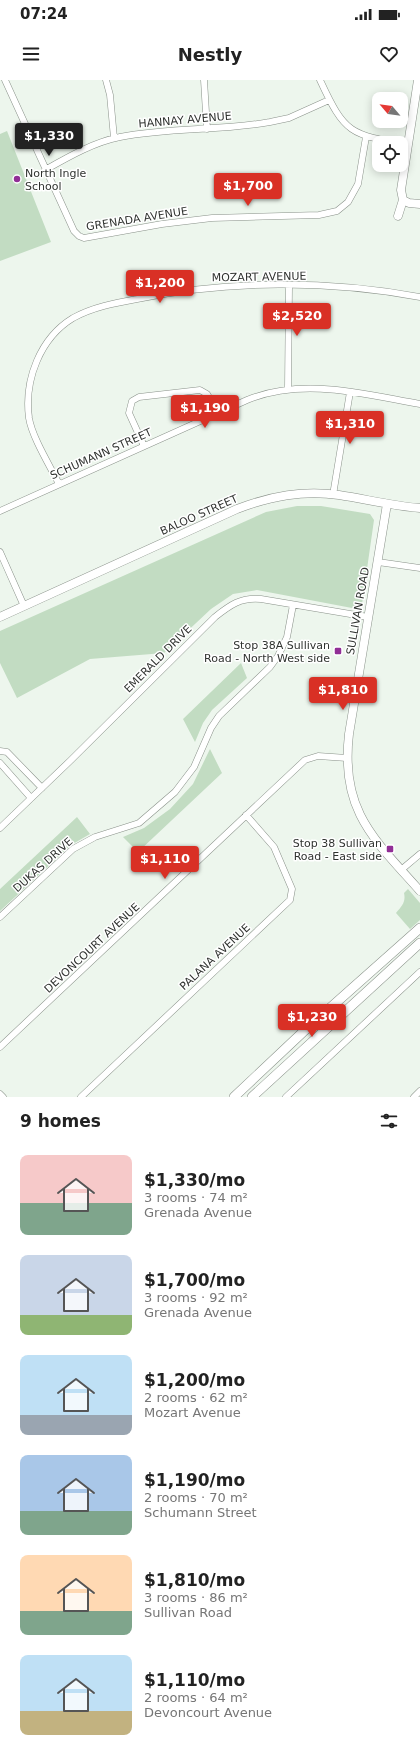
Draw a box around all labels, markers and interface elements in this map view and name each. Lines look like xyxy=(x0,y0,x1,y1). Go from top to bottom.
text: 07:24 xyxy=(20,5,68,23)
icon: menu xyxy=(20,43,42,65)
icon: heart xyxy=(378,43,400,65)
text: Nestly xyxy=(178,44,242,65)
north arrow xyxy=(372,92,408,128)
map controls xyxy=(372,92,408,172)
street label: HANNAY AVENUE xyxy=(138,109,232,131)
pin: $1,330 xyxy=(16,123,82,157)
text: $1,330 xyxy=(24,128,74,143)
button: locate xyxy=(372,136,408,172)
place label: North Ingle School xyxy=(25,167,87,193)
pin: $1,700 xyxy=(215,173,281,207)
marker: North Ingle School xyxy=(12,174,22,184)
text: $1,700 xyxy=(223,178,273,193)
street label: GRENADA AVENUE xyxy=(85,205,189,233)
pin: $1,200 xyxy=(127,270,193,304)
street label: MOZART AVENUE xyxy=(211,270,307,284)
text: $1,200 xyxy=(135,275,185,290)
pin: $2,520 xyxy=(264,303,330,337)
text: $2,520 xyxy=(272,308,322,323)
pin: $1,190 xyxy=(172,395,238,429)
text: $1,190 xyxy=(180,400,230,415)
pin: $1,310 xyxy=(317,411,383,445)
text: $1,310 xyxy=(325,416,375,431)
street label: SCHUMANN STREET xyxy=(48,426,154,482)
street label: BALOO STREET xyxy=(158,492,240,538)
street label: SULLIVAN ROAD xyxy=(344,566,372,656)
street label: EMERALD DRIVE xyxy=(122,623,194,695)
place label: Stop 38A Sullivan Road - North West side xyxy=(204,639,330,665)
marker: Stop 38A Sullivan Road - North West side xyxy=(333,646,343,656)
pin: $1,810 xyxy=(310,677,376,711)
text: $1,810 xyxy=(318,682,368,697)
street label: DUKAS DRIVE xyxy=(11,835,75,895)
place label: Stop 38 Sullivan Road - East side xyxy=(293,837,382,863)
marker: Stop 38 Sullivan Road - East side xyxy=(385,844,395,854)
pin: $1,110 xyxy=(132,846,198,880)
text: $1,110 xyxy=(140,851,190,866)
street label: DEVONCOURT AVENUE xyxy=(42,900,142,996)
street label: PALANA AVENUE xyxy=(177,921,253,993)
pin: $1,230 xyxy=(279,1004,345,1038)
text: $1,230 xyxy=(287,1009,337,1024)
icon: filters xyxy=(378,1110,400,1132)
text: 9 homes xyxy=(20,1111,101,1131)
text: $1,330/mo xyxy=(144,1170,245,1190)
icon: home xyxy=(52,1171,100,1219)
text: 3 rooms · 74 m² xyxy=(144,1190,248,1205)
text: Grenada Avenue xyxy=(144,1205,252,1220)
text: $1,700/mo xyxy=(144,1270,245,1290)
icon: home xyxy=(52,1271,100,1319)
text: 3 rooms · 92 m² xyxy=(144,1290,248,1305)
text: Grenada Avenue xyxy=(144,1305,252,1320)
text: $1,200/mo xyxy=(144,1370,245,1390)
icon: home xyxy=(52,1371,100,1419)
text: 2 rooms · 62 m² xyxy=(144,1390,248,1405)
text: Mozart Avenue xyxy=(144,1405,241,1420)
text: $1,190/mo xyxy=(144,1470,245,1490)
icon: home xyxy=(52,1471,100,1519)
text: 2 rooms · 70 m² xyxy=(144,1490,248,1505)
text: Schumann Street xyxy=(144,1505,257,1520)
text: $1,810/mo xyxy=(144,1570,245,1590)
icon: home xyxy=(52,1571,100,1619)
text: 3 rooms · 86 m² xyxy=(144,1590,248,1605)
text: Sullivan Road xyxy=(144,1605,232,1620)
text: $1,110/mo xyxy=(144,1670,245,1690)
icon: home xyxy=(52,1671,100,1719)
text: 2 rooms · 64 m² xyxy=(144,1690,248,1705)
text: Devoncourt Avenue xyxy=(144,1705,272,1720)

